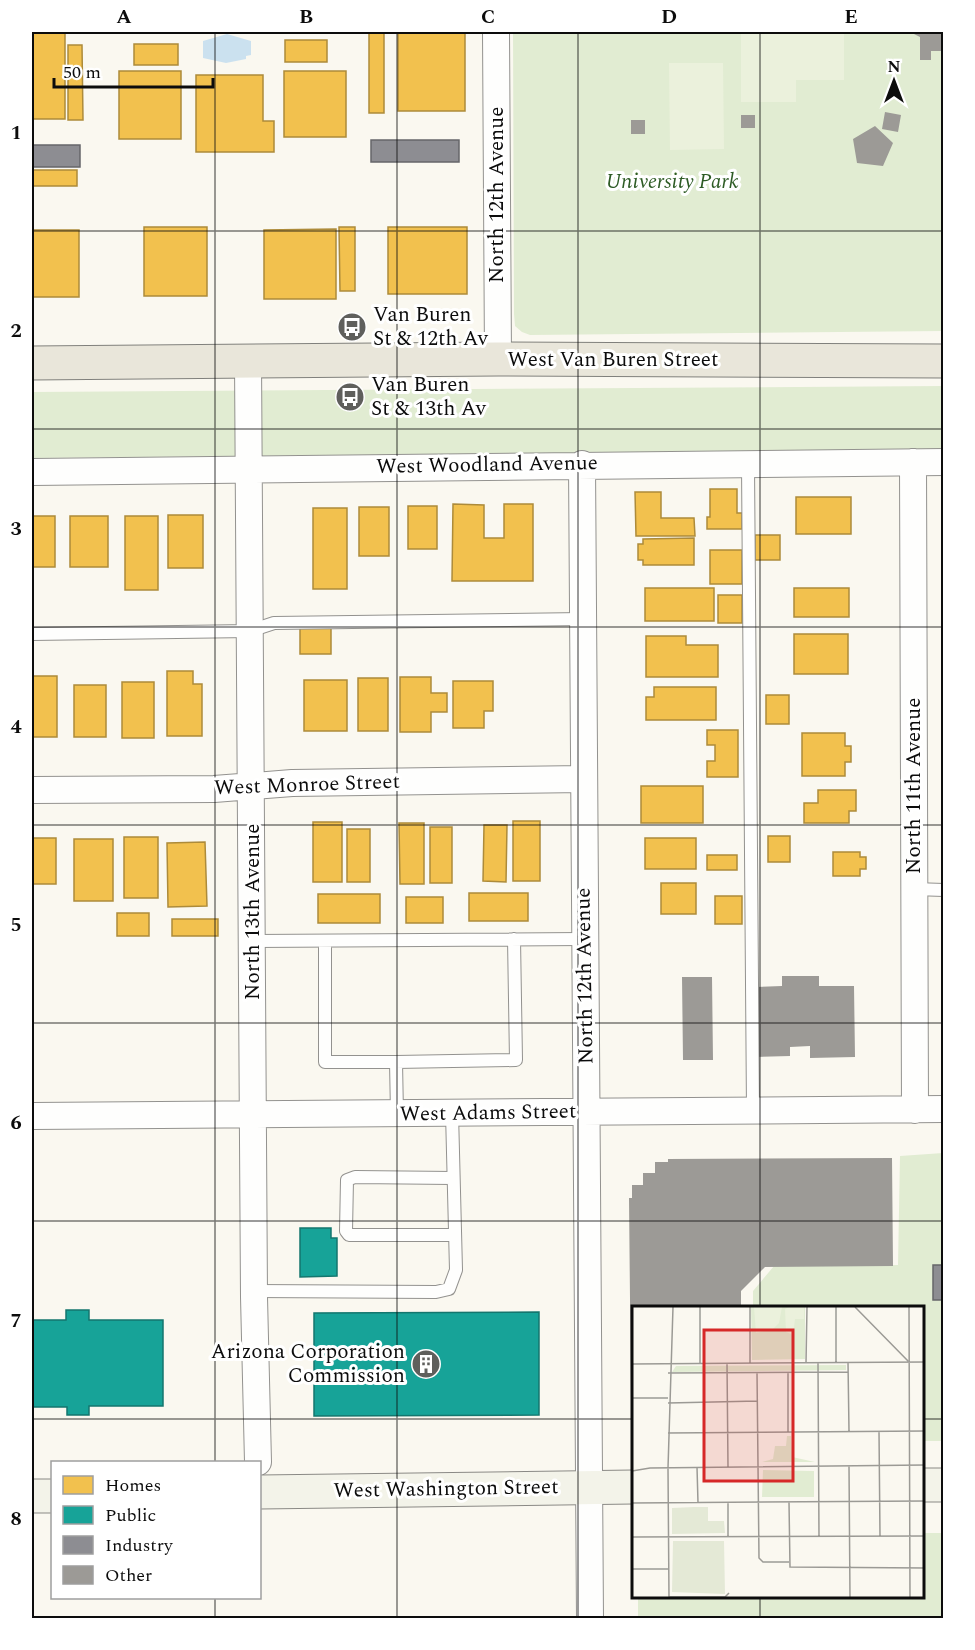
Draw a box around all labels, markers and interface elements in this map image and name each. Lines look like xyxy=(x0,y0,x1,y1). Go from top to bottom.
text: A xyxy=(116,2,132,32)
text: B xyxy=(299,2,313,32)
text: C xyxy=(481,2,495,32)
text: D xyxy=(661,2,677,32)
text: E xyxy=(844,2,858,32)
scale bar xyxy=(54,51,213,89)
north arrow xyxy=(864,51,924,111)
text: N xyxy=(887,55,901,79)
text: 50 m xyxy=(63,59,101,86)
street label: North 12th Avenue xyxy=(481,107,513,283)
text: 1 xyxy=(10,118,22,148)
park label: University Park xyxy=(605,166,739,198)
place label: Van Buren St & 12th Av xyxy=(373,299,489,355)
bus stop icon: Van Buren St & 12th Av xyxy=(336,311,368,343)
text: 2 xyxy=(10,316,22,346)
street label: West Van Buren Street xyxy=(508,344,718,376)
place label: Van Buren St & 13th Av xyxy=(371,369,487,425)
bus stop icon: Van Buren St & 13th Av xyxy=(334,381,366,413)
street label: West Woodland Avenue xyxy=(376,447,598,483)
text: 3 xyxy=(10,514,22,544)
street label: North 11th Avenue xyxy=(898,698,930,874)
text: 4 xyxy=(10,712,22,742)
street label: West Monroe Street xyxy=(214,766,400,804)
street label: North 13th Avenue xyxy=(237,824,269,1000)
street label: North 12th Avenue xyxy=(567,887,603,1065)
text: 5 xyxy=(10,910,22,940)
street label: West Adams Street xyxy=(399,1095,577,1131)
text: 6 xyxy=(10,1108,22,1138)
text: 7 xyxy=(10,1306,22,1336)
inset map xyxy=(632,1306,924,1599)
place label: Arizona Corporation Commission xyxy=(211,1336,405,1392)
building icon: Arizona Corporation Commission xyxy=(410,1348,442,1380)
legend xyxy=(51,1461,261,1599)
street label: West Washington Street xyxy=(333,1471,559,1507)
text: Homes xyxy=(105,1472,161,1499)
text: Public xyxy=(105,1502,156,1529)
text: 8 xyxy=(10,1504,22,1534)
text: Industry xyxy=(105,1532,174,1559)
text: Other xyxy=(105,1562,152,1589)

